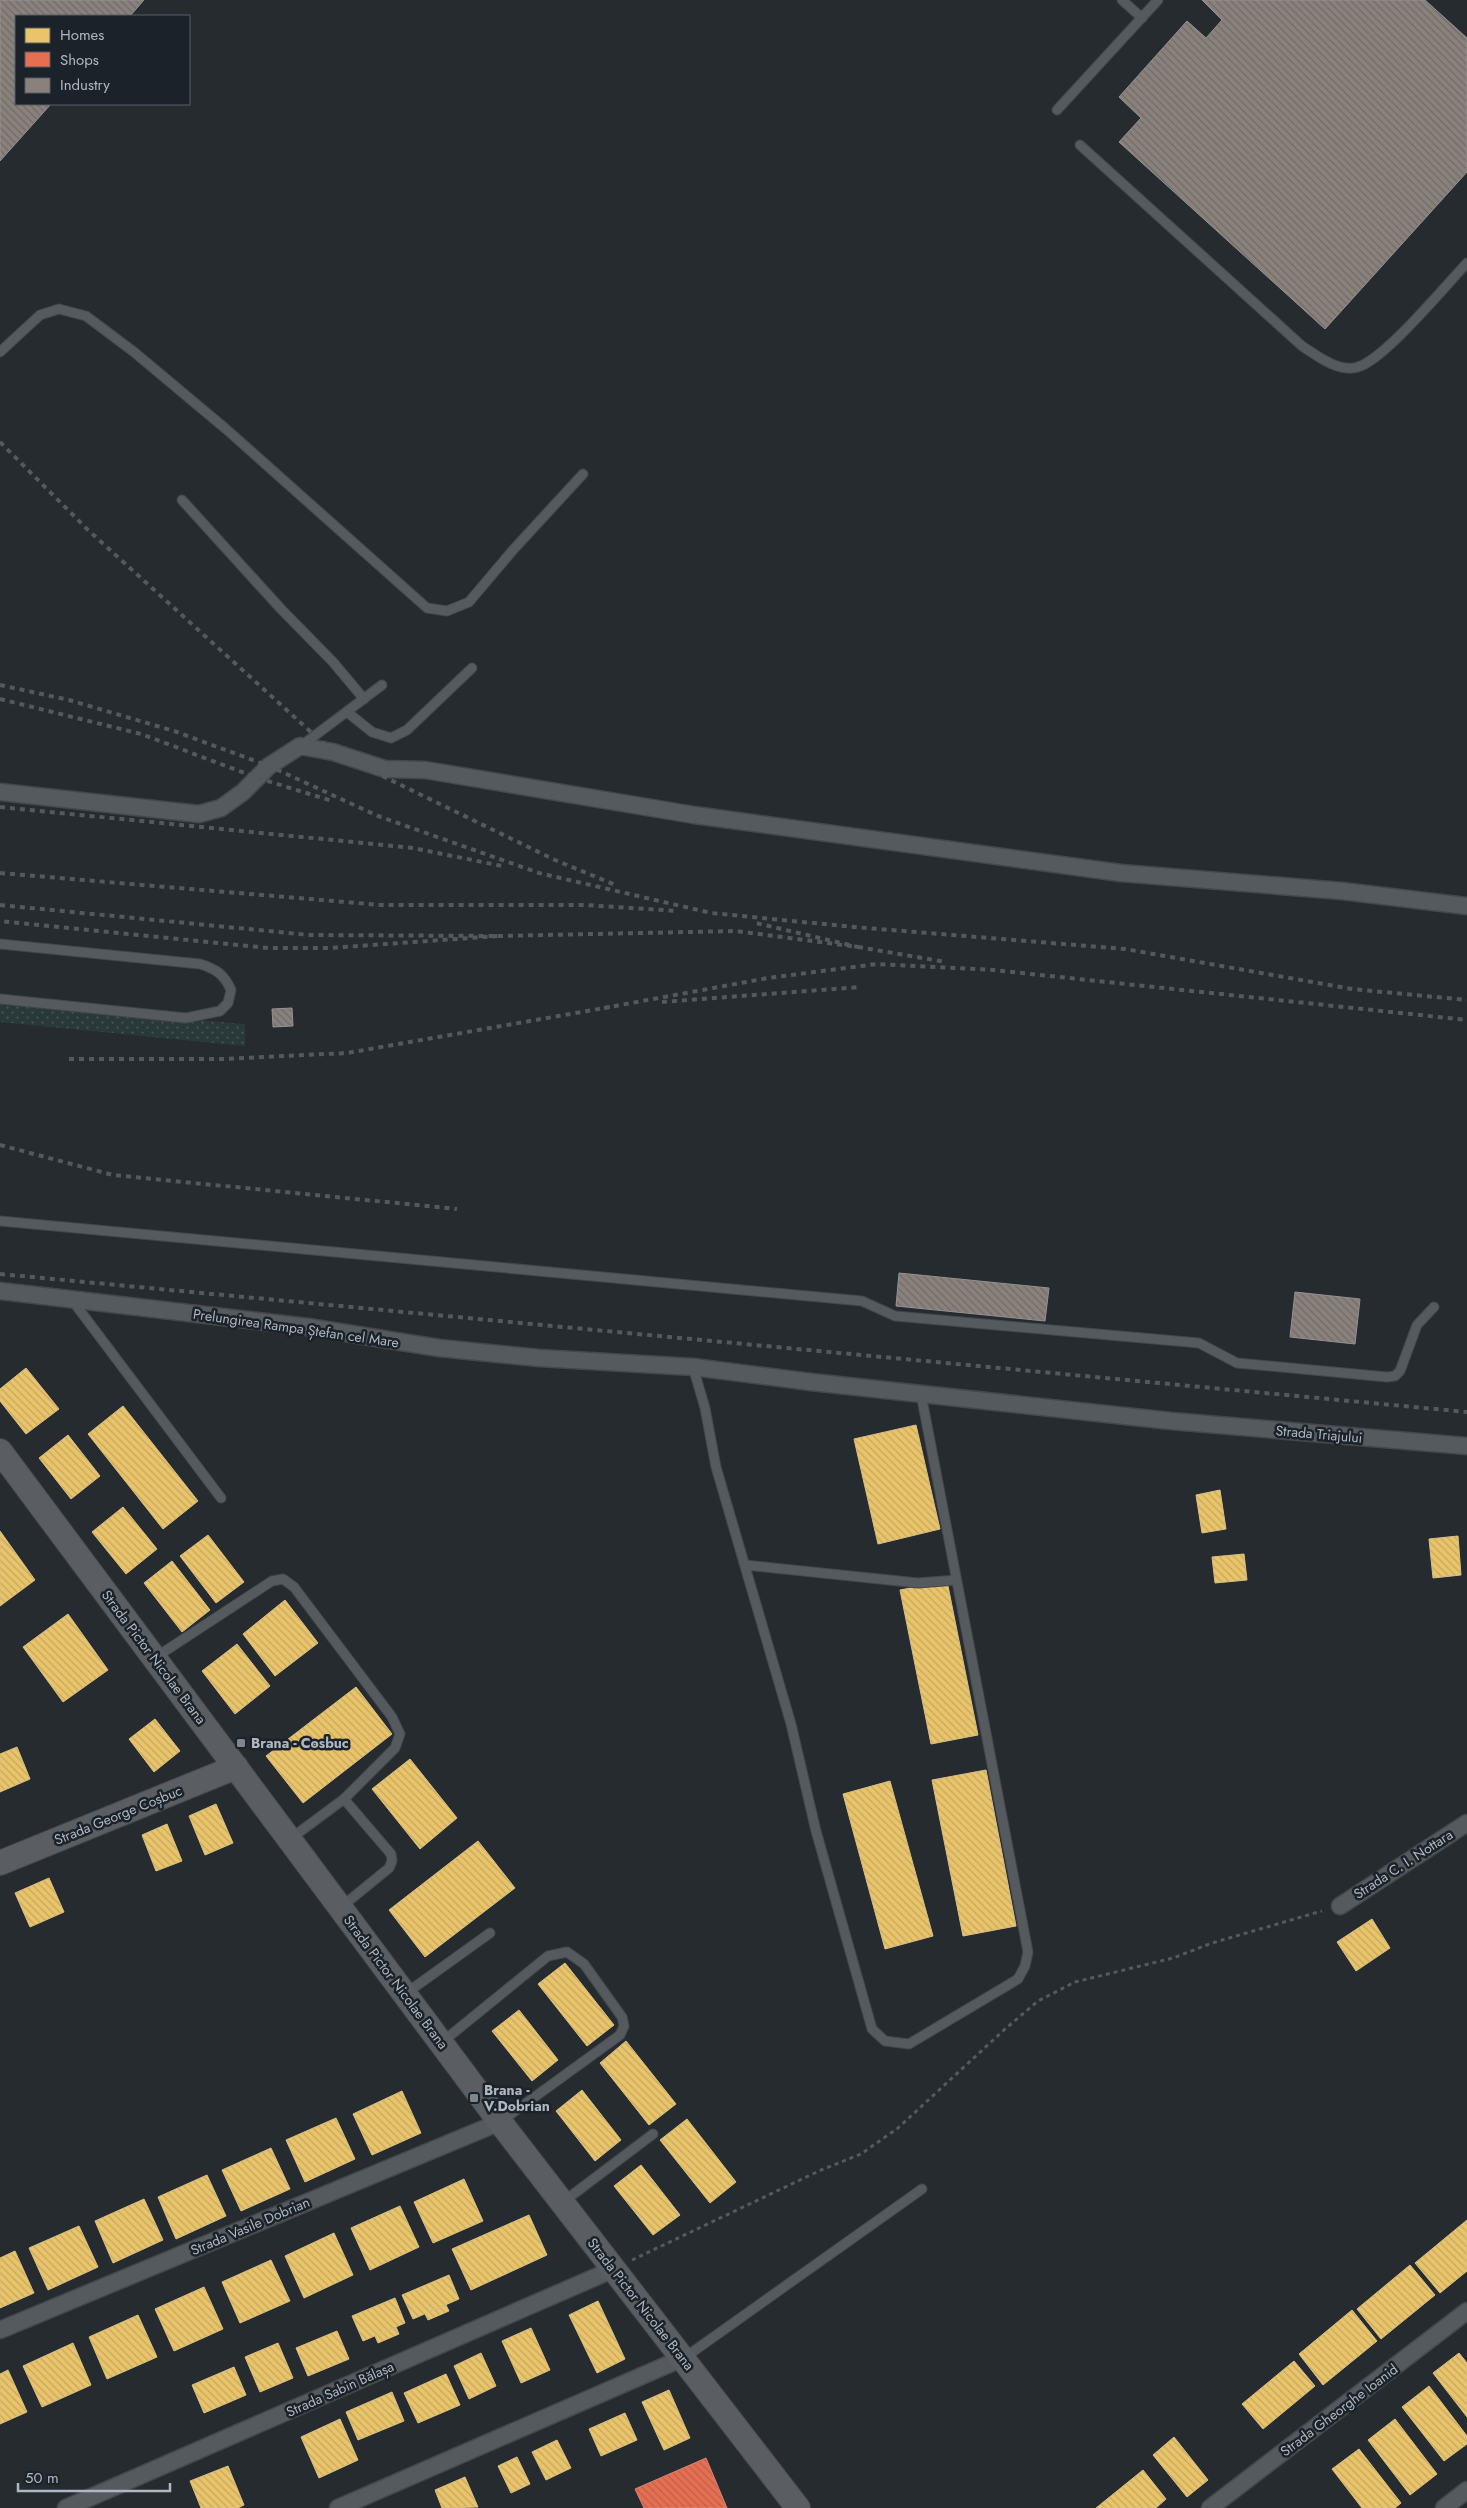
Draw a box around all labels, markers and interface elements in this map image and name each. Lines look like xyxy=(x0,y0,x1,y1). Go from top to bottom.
legend xyxy=(15,15,190,105)
text: Homes xyxy=(60,24,104,46)
text: Shops xyxy=(60,49,99,71)
text: Industry xyxy=(60,74,110,96)
street label: Prelungirea Rampa Ștefan cel Mare xyxy=(192,1304,400,1353)
street label: Strada Triajului xyxy=(1275,1420,1363,1448)
street label: Strada Pictor Nicolae Brana xyxy=(97,1586,211,1728)
place label: Brana - Cosbuc xyxy=(251,1733,349,1753)
marker: Brana - Cosbuc xyxy=(235,1737,247,1749)
street label: Strada George Coșbuc xyxy=(51,1780,185,1851)
street label: Strada C. I. Nottara xyxy=(1350,1824,1456,1904)
street label: Strada Pictor Nicolae Brana xyxy=(339,1911,453,2053)
place label: Brana - V.Dobrian xyxy=(483,2080,550,2116)
marker: Brana - V.Dobrian xyxy=(468,2092,480,2104)
street label: Strada Vasile Dobrian xyxy=(187,2192,313,2260)
street label: Strada Pictor Nicolae Brana xyxy=(583,2234,699,2374)
street label: Strada Sabin Bălașa xyxy=(283,2356,397,2423)
street label: Strada Gheorghe Ioanid xyxy=(1276,2359,1402,2461)
scale bar xyxy=(18,2460,170,2492)
text: 50 m xyxy=(25,2467,59,2489)

